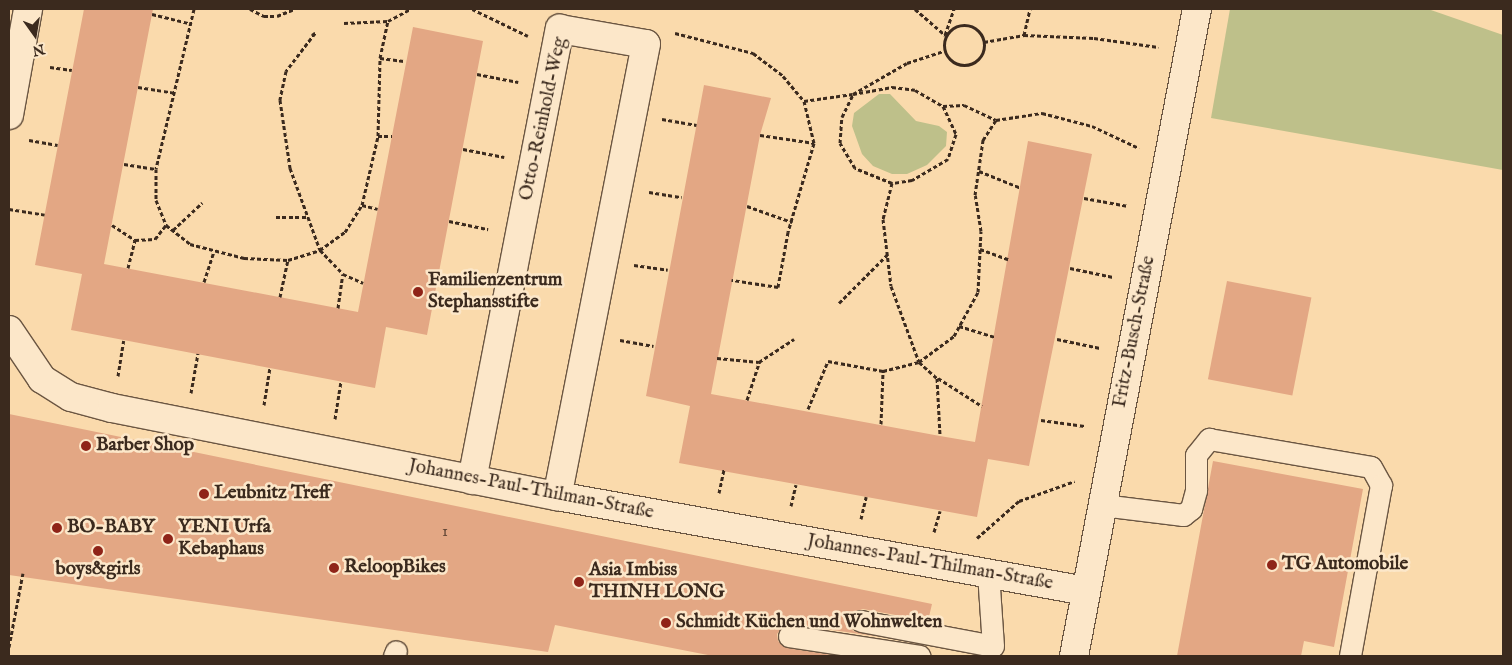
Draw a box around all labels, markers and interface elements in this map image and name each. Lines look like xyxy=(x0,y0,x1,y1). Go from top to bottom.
north arrow xyxy=(10,10,60,60)
street label: Otto-Reinhold-Weg xyxy=(516,35,572,203)
text: N xyxy=(30,39,46,60)
street label: Fritz-Busch-Straße xyxy=(1109,254,1161,410)
place label: Familienzentrum Stephansstifte xyxy=(428,270,562,314)
marker: Familienzentrum Stephansstifte xyxy=(412,286,424,298)
place label: Barber Shop xyxy=(96,435,194,457)
marker: Barber Shop xyxy=(80,440,92,452)
street label: Johannes-Paul-Thilman-Straße xyxy=(406,455,656,525)
place label: Leubnitz Treff xyxy=(214,483,330,505)
marker: Leubnitz Treff xyxy=(198,488,210,500)
place label: BO-BABY xyxy=(67,517,155,539)
place label: YENI Urfa Kebaphaus xyxy=(178,517,271,561)
marker: BO-BABY xyxy=(51,522,63,534)
house number: 1 xyxy=(442,522,448,542)
street label: Johannes-Paul-Thilman-Straße xyxy=(805,530,1055,596)
marker: YENI Urfa Kebaphaus xyxy=(162,533,174,545)
marker: boys&girls xyxy=(92,545,104,557)
place label: TG Automobile xyxy=(1282,554,1408,576)
place label: ReloopBikes xyxy=(344,557,446,579)
place label: boys&girls xyxy=(56,559,140,581)
marker: TG Automobile xyxy=(1266,559,1278,571)
place label: Asia Imbiss THINH LONG xyxy=(589,560,725,604)
marker: ReloopBikes xyxy=(328,562,340,574)
marker: Asia Imbiss THINH LONG xyxy=(573,576,585,588)
place label: Schmidt Küchen und Wohnwelten xyxy=(676,612,942,634)
marker: Schmidt Küchen und Wohnwelten xyxy=(660,617,672,629)

